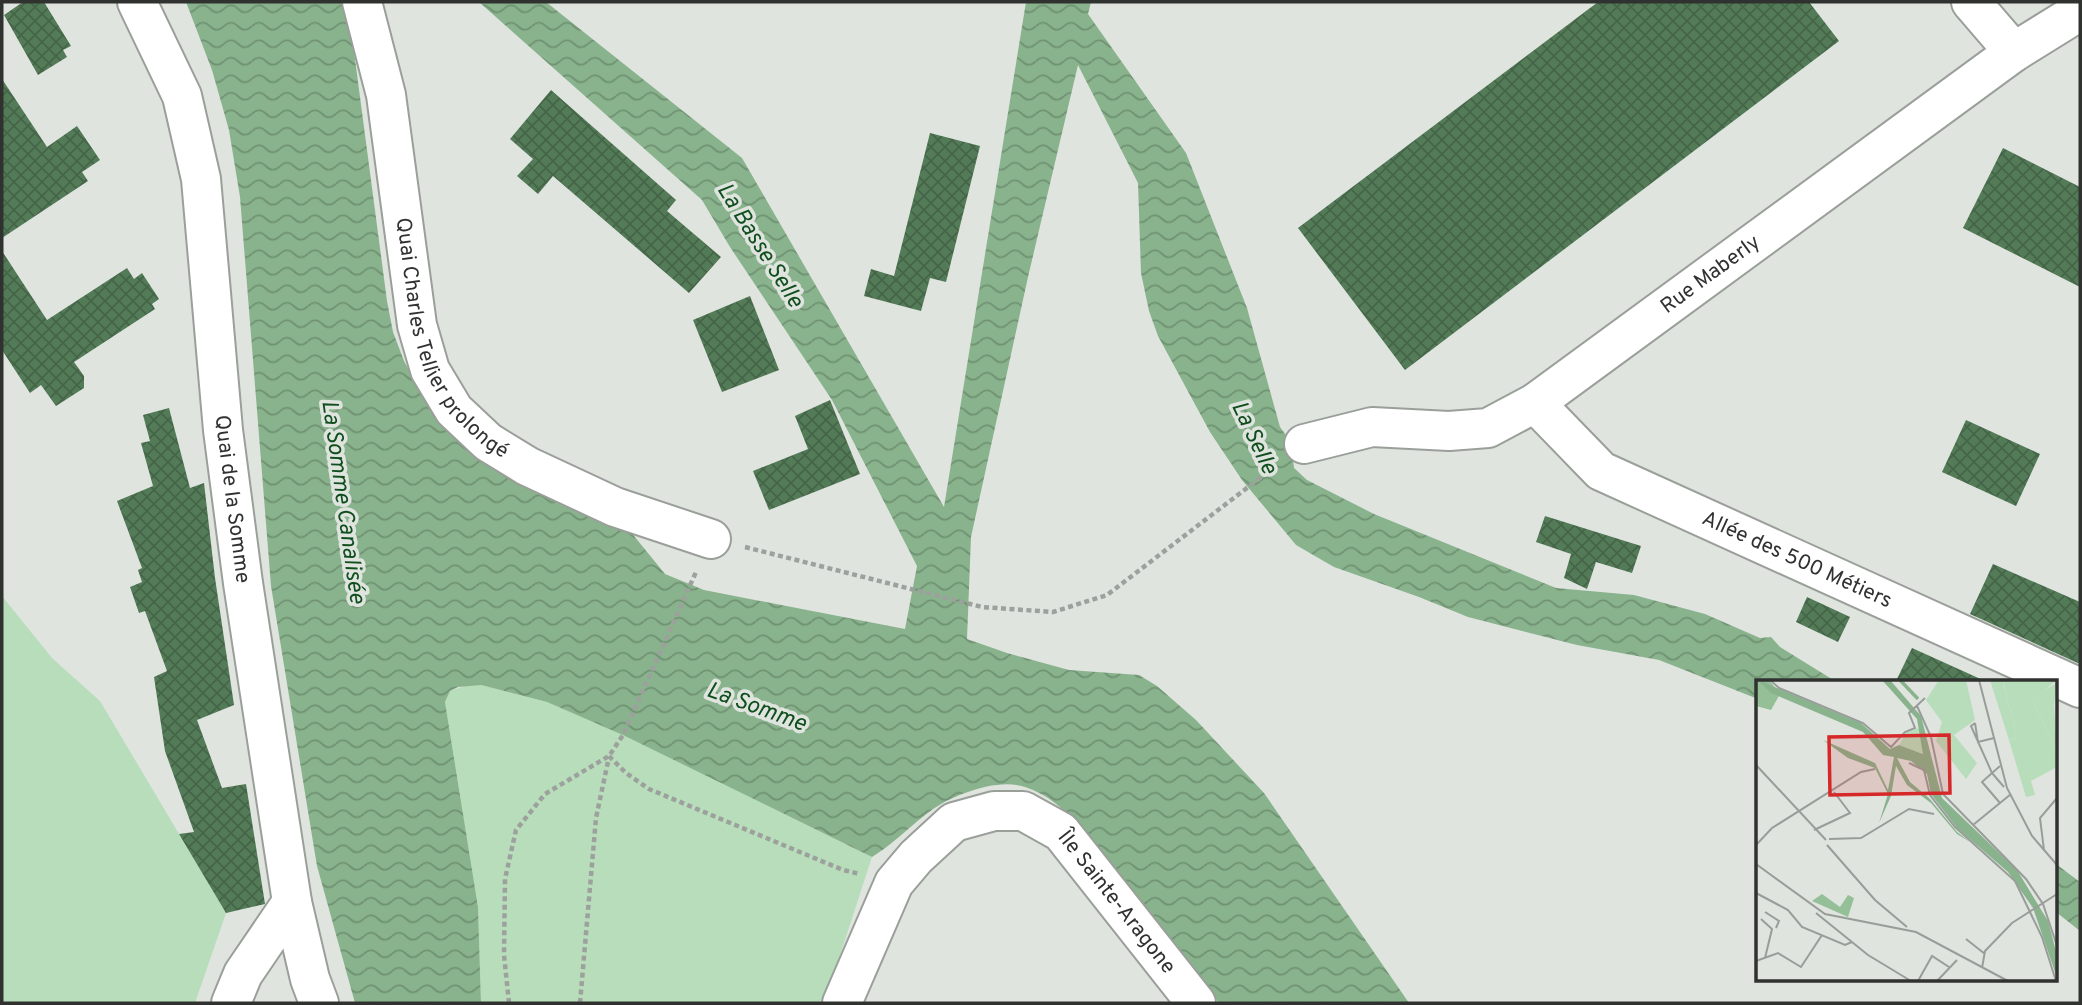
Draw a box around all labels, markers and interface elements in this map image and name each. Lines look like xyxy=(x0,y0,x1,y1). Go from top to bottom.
water label: La Basse Selle xyxy=(709,178,809,315)
street label: Quai Charles Tellier prolongé xyxy=(389,216,514,465)
street label: Rue Maberly xyxy=(1655,229,1766,320)
water label: La Selle xyxy=(1223,397,1283,480)
water label: La Somme Canalisée xyxy=(313,398,371,607)
street label: Quai de la Somme xyxy=(208,414,256,585)
street label: Allée des 500 Métiers xyxy=(1698,505,1896,615)
water label: La Somme xyxy=(702,677,811,740)
inset map xyxy=(1756,680,2058,981)
street label: Île Sainte-Aragone xyxy=(1051,824,1182,980)

